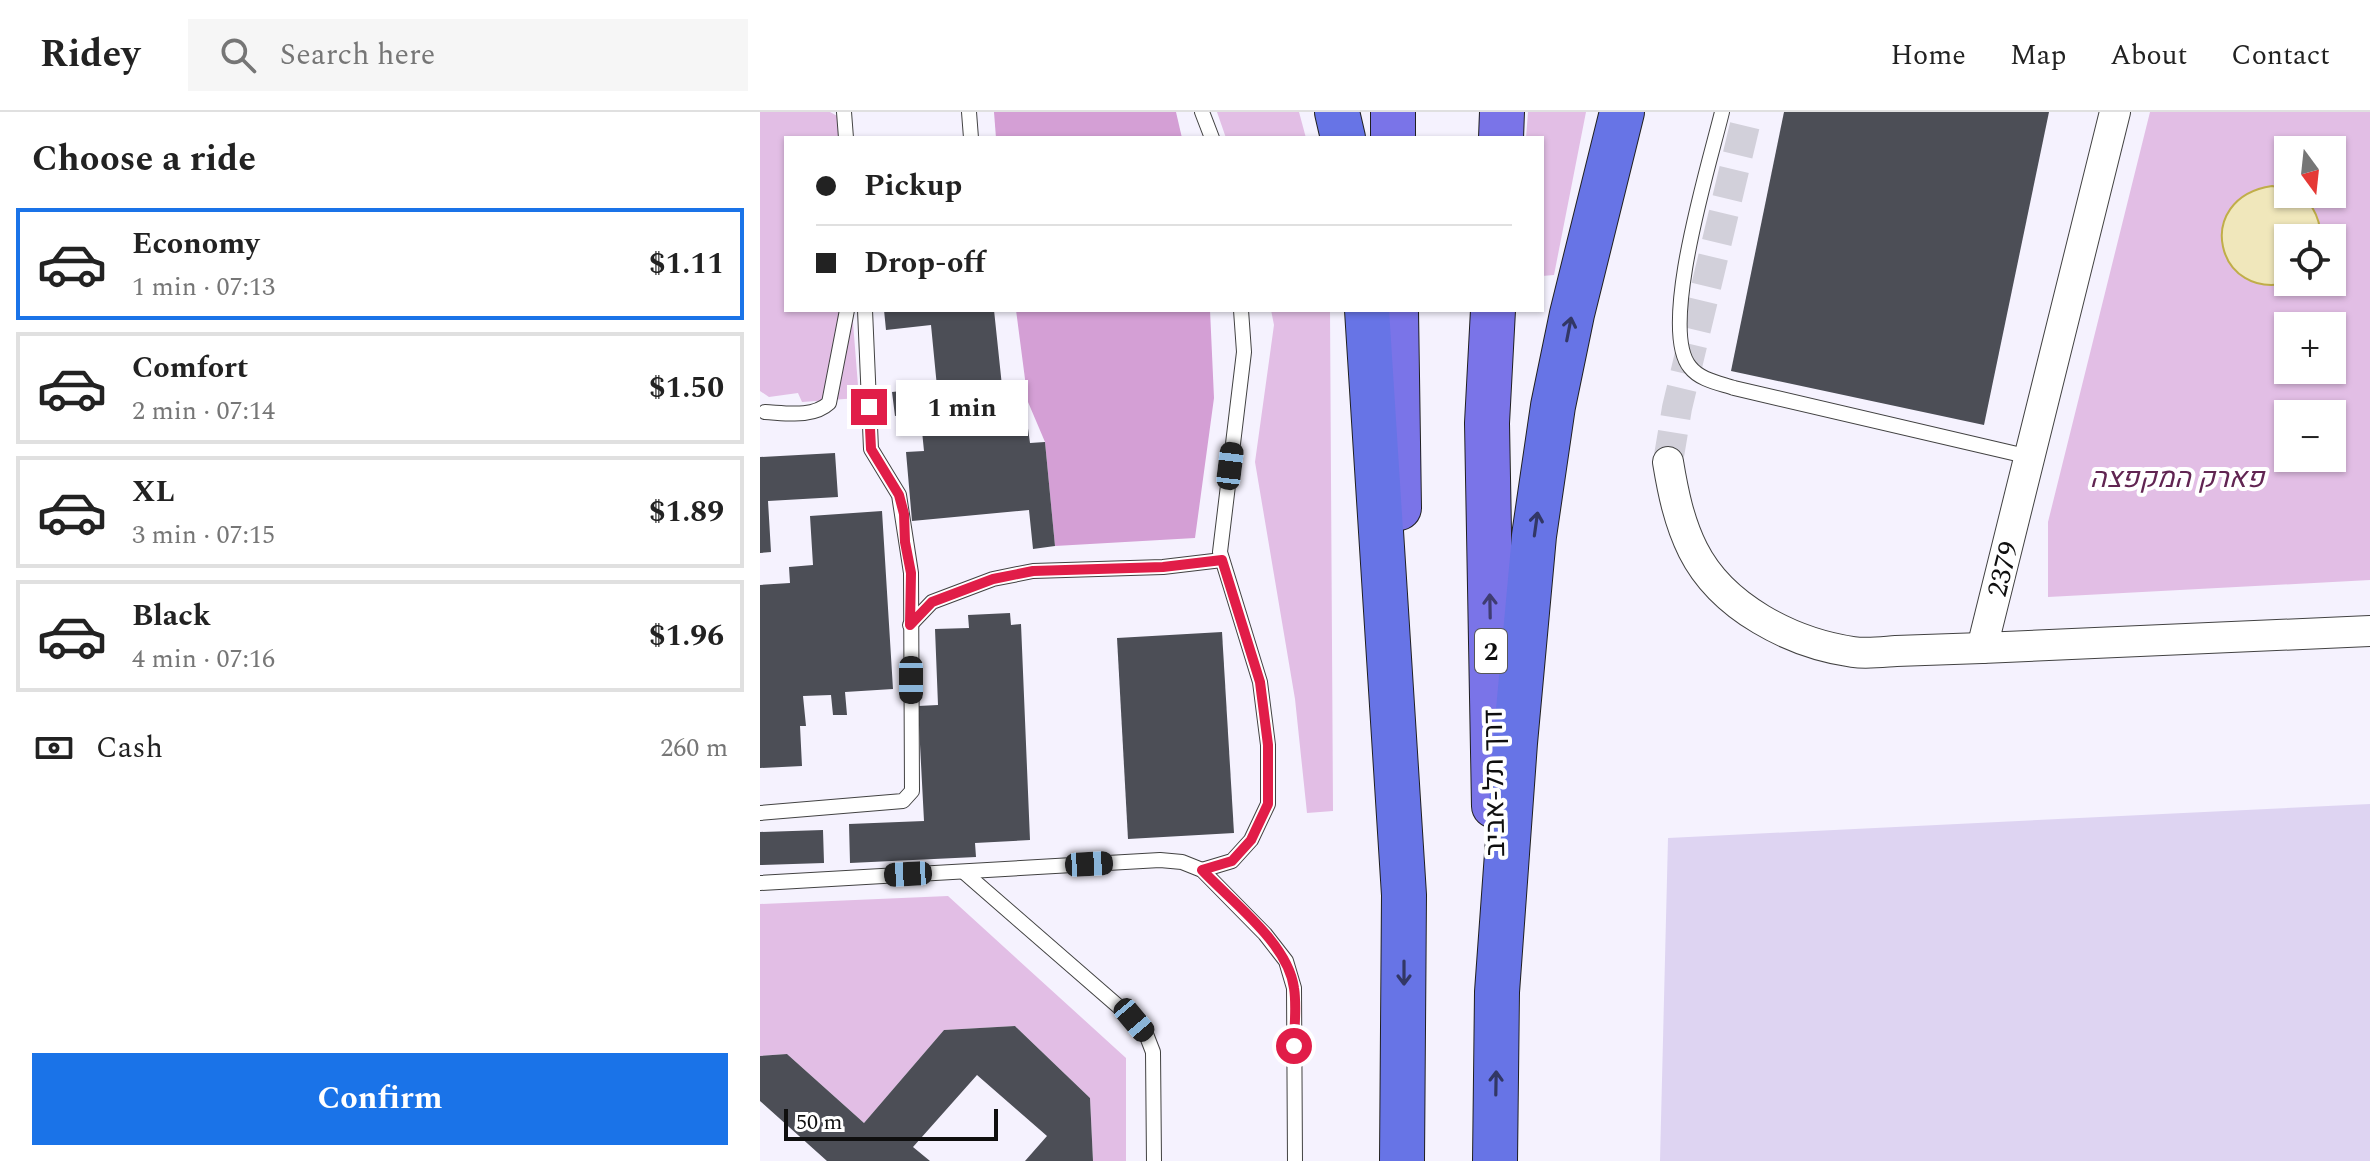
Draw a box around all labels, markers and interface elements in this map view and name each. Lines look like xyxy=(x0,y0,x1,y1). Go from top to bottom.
search box xyxy=(188,19,748,91)
text: Ridey xyxy=(40,26,140,84)
text: Search here xyxy=(280,32,435,78)
icon: search xyxy=(216,33,260,77)
text: Home xyxy=(1890,34,1966,77)
text: Map xyxy=(2010,34,2066,77)
text: About xyxy=(2110,34,2187,77)
text: Contact xyxy=(2231,34,2330,77)
text: Choose a ride xyxy=(32,132,256,187)
north arrow xyxy=(2274,136,2346,208)
map controls xyxy=(2274,136,2346,472)
text: Pickup xyxy=(864,163,962,209)
text: Economy xyxy=(132,221,259,267)
button: locate xyxy=(2274,224,2346,296)
icon: car xyxy=(36,228,108,300)
text: Drop-off xyxy=(864,240,985,286)
text: $1.11 xyxy=(649,241,724,287)
text: 1 min · 07:13 xyxy=(132,267,275,307)
button: + xyxy=(2274,312,2346,384)
one-way arrow xyxy=(1562,317,1577,342)
text: Comfort xyxy=(132,345,248,391)
icon: car xyxy=(36,352,108,424)
text: $1.50 xyxy=(649,365,724,411)
callout: 1 min xyxy=(897,379,1029,435)
text: 1 min xyxy=(927,388,997,428)
route end xyxy=(851,389,887,425)
text: 2 min · 07:14 xyxy=(132,391,275,431)
button: − xyxy=(2274,400,2346,472)
car xyxy=(1215,441,1245,491)
park label: פארק המקפצה xyxy=(2090,457,2267,500)
text: XL xyxy=(132,469,175,515)
icon: car xyxy=(36,476,108,548)
text: $1.89 xyxy=(649,489,724,535)
one-way arrow xyxy=(1529,512,1544,537)
text: 3 min · 07:15 xyxy=(132,515,275,555)
street label: 2379 xyxy=(1976,537,2031,602)
text: Black xyxy=(132,593,211,639)
one-way arrow xyxy=(1483,593,1498,620)
icon: car xyxy=(36,600,108,672)
text: $1.96 xyxy=(649,613,724,659)
road number: 2 xyxy=(1475,629,1507,673)
text: 4 min · 07:16 xyxy=(132,639,275,679)
car xyxy=(899,656,923,704)
street label: דרך תל-אביב xyxy=(1472,709,1517,857)
text: Cash xyxy=(96,725,163,771)
icon: cash xyxy=(32,726,76,770)
text: 260 m xyxy=(660,728,728,768)
car xyxy=(1064,851,1114,877)
car xyxy=(883,861,933,887)
one-way arrow xyxy=(1396,959,1411,986)
car xyxy=(1109,994,1159,1046)
route start xyxy=(1276,1028,1312,1064)
button: Confirm xyxy=(32,1053,728,1145)
one-way arrow xyxy=(1488,1070,1504,1097)
scale bar xyxy=(784,1105,998,1141)
text: 50 m xyxy=(796,1106,842,1139)

